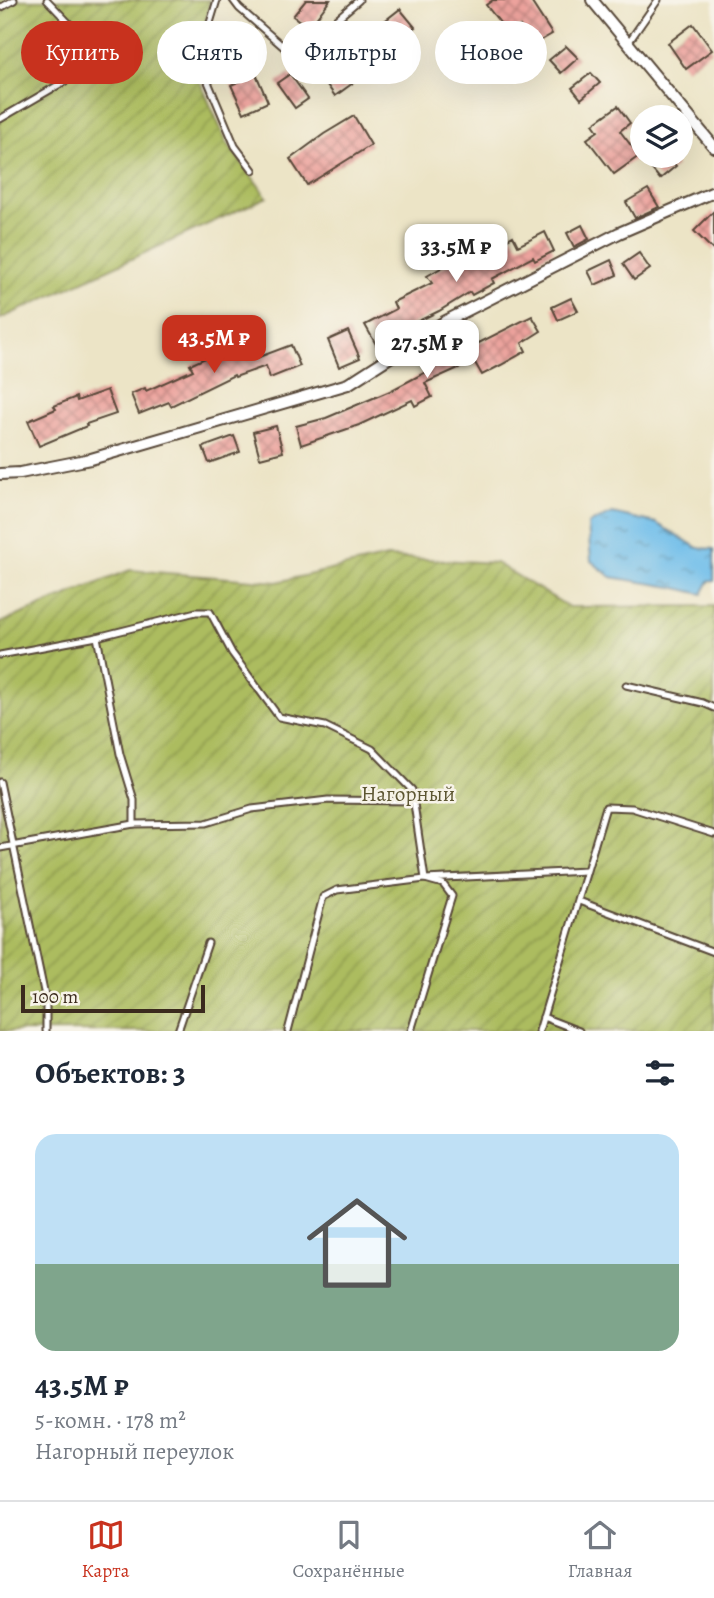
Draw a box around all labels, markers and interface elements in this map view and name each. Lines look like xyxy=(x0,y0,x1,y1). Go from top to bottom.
chip: Купить xyxy=(21,21,143,84)
chip: Снять xyxy=(157,21,267,84)
chip: Фильтры xyxy=(281,21,421,84)
chip: Новое xyxy=(435,21,547,84)
map controls xyxy=(630,105,693,168)
button: layers xyxy=(630,105,693,168)
pin: 33.5M ₽ xyxy=(391,224,521,284)
text: 33.5M ₽ xyxy=(421,231,491,262)
pin: 43.5M ₽ xyxy=(149,316,279,375)
pin: 27.5M ₽ xyxy=(362,320,492,380)
text: 43.5M ₽ xyxy=(178,322,250,353)
text: 27.5M ₽ xyxy=(391,327,463,358)
park label: Нагорный xyxy=(361,780,455,808)
scale bar xyxy=(21,982,205,1014)
text: 100 m xyxy=(32,984,78,1010)
text: Объектов: 3 xyxy=(35,1053,186,1093)
icon: filters xyxy=(641,1054,679,1092)
icon: home xyxy=(294,1180,420,1306)
text: 43.5M ₽ xyxy=(35,1365,129,1405)
text: 5-комн. · 178 m² xyxy=(35,1405,186,1436)
text: Нагорный переулок xyxy=(35,1436,234,1467)
tab: Карта xyxy=(82,1516,129,1584)
tab: Сохранённые xyxy=(293,1516,405,1584)
tab: Главная xyxy=(568,1516,632,1584)

